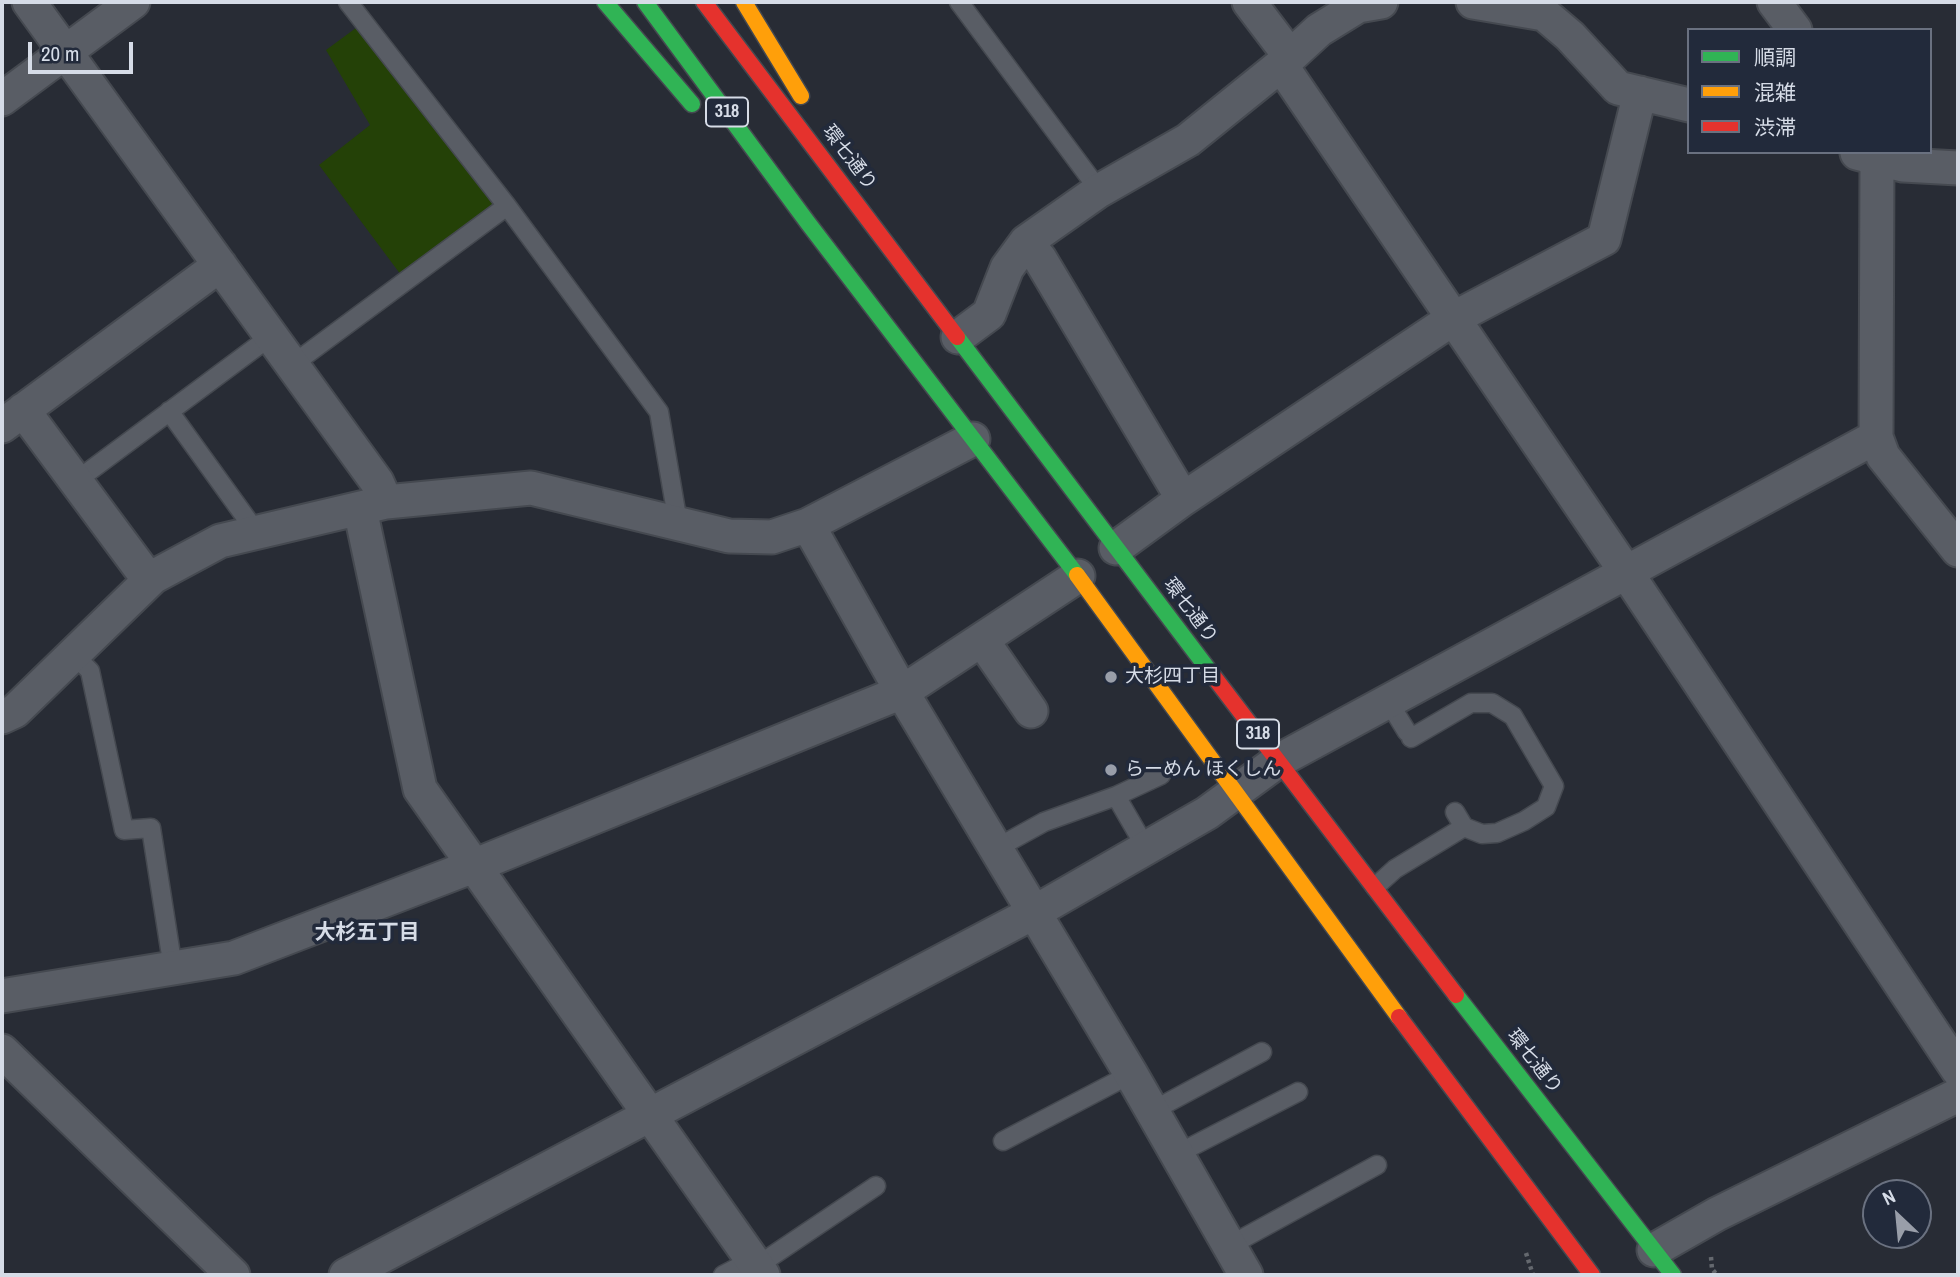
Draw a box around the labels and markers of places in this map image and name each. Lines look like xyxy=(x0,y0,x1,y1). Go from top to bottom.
place label: 大杉四丁目 xyxy=(1125,666,1220,688)
marker: 大杉四丁目 xyxy=(1103,669,1119,685)
place label: らーめん ほくしん xyxy=(1125,759,1281,781)
marker: らーめん ほくしん xyxy=(1103,762,1119,778)

